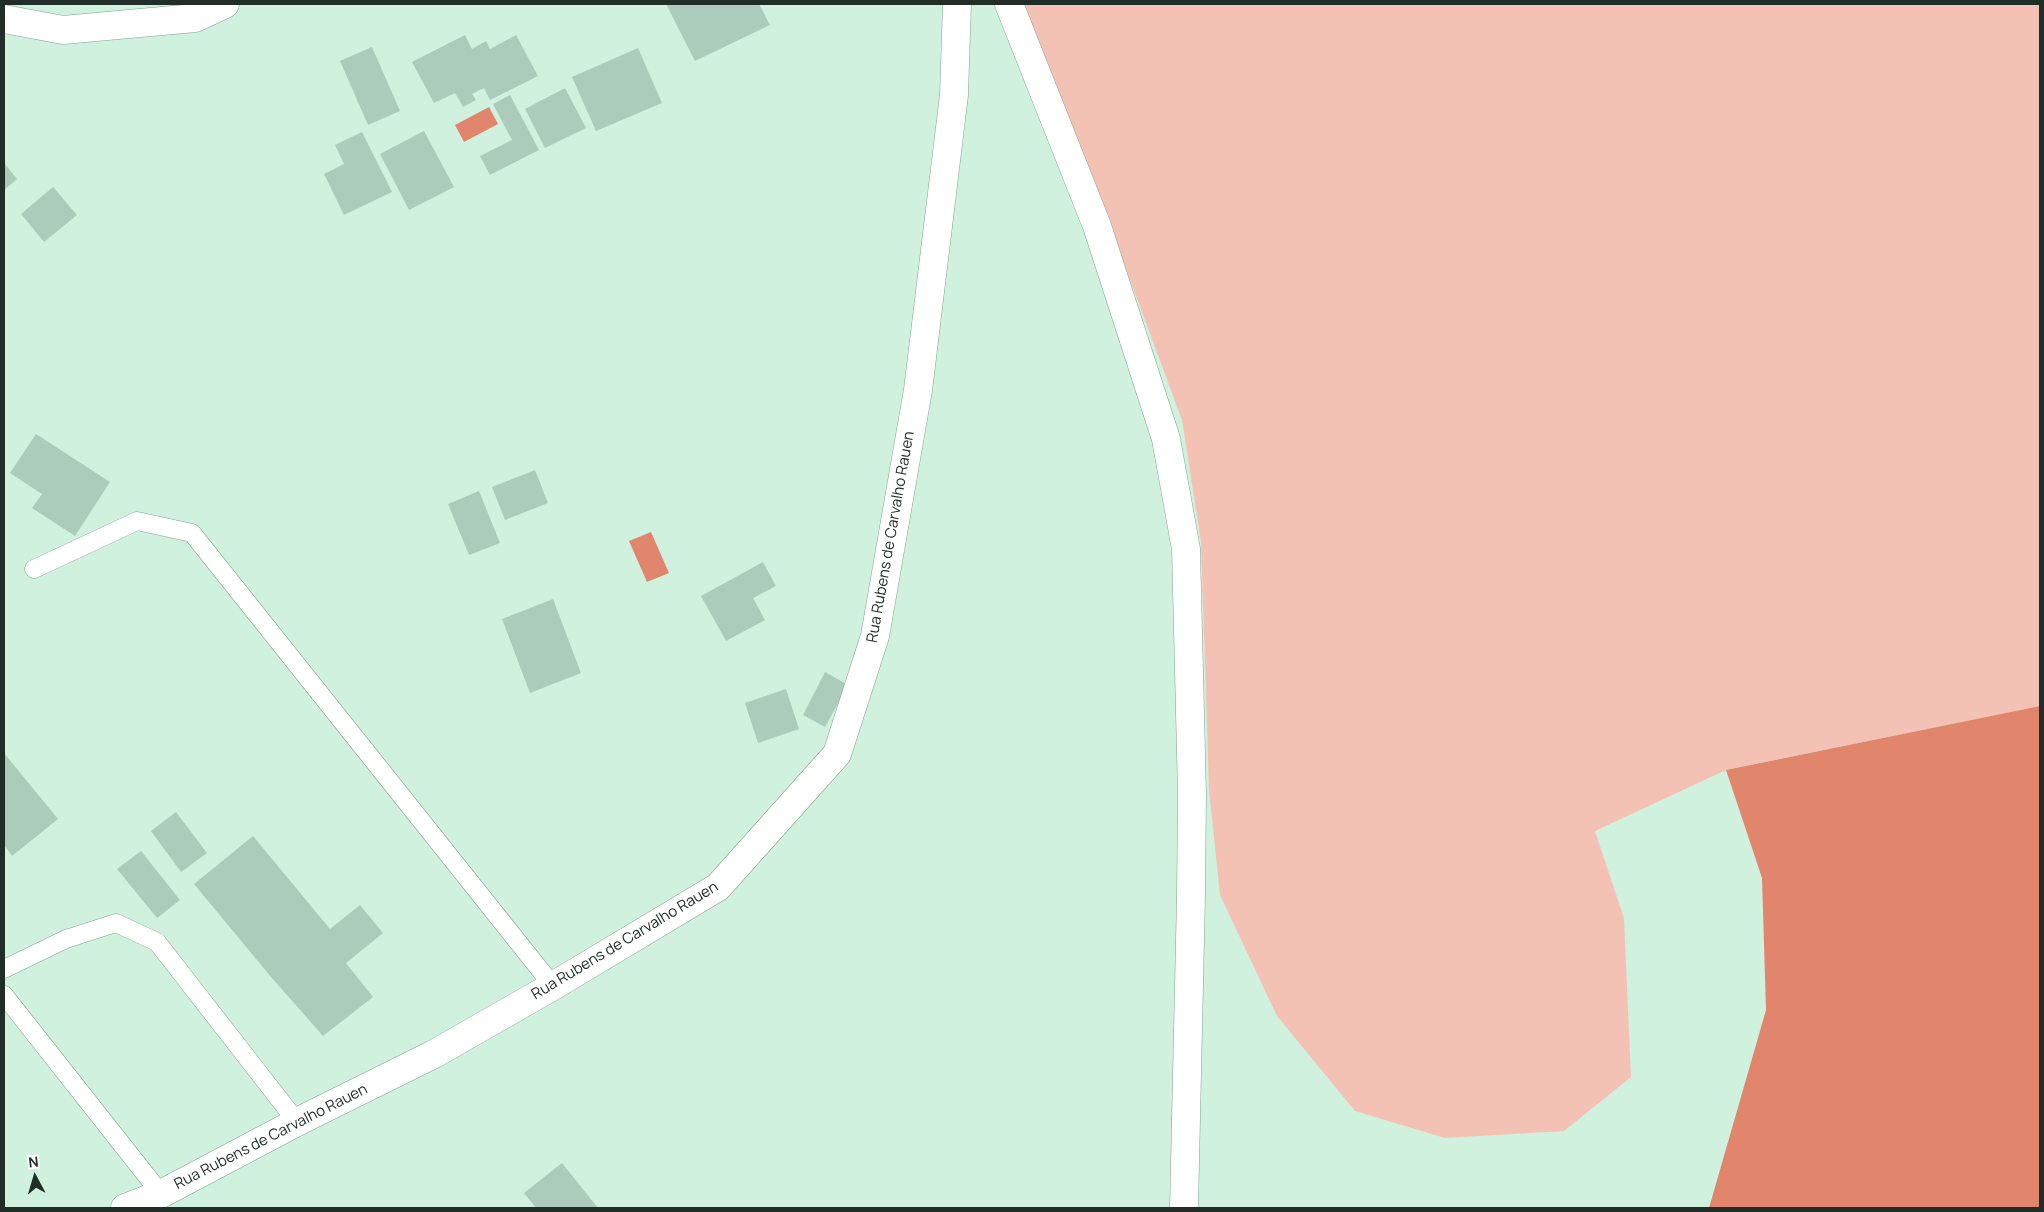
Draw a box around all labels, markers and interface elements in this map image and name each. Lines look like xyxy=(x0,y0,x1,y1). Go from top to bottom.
street label: Rua Rubens de Carvalho Rauen xyxy=(864,430,918,644)
street label: Rua Rubens de Carvalho Rauen xyxy=(529,878,721,1004)
street label: Rua Rubens de Carvalho Rauen xyxy=(171,1080,371,1194)
north arrow xyxy=(10,1152,60,1202)
text: N xyxy=(27,1152,39,1172)

